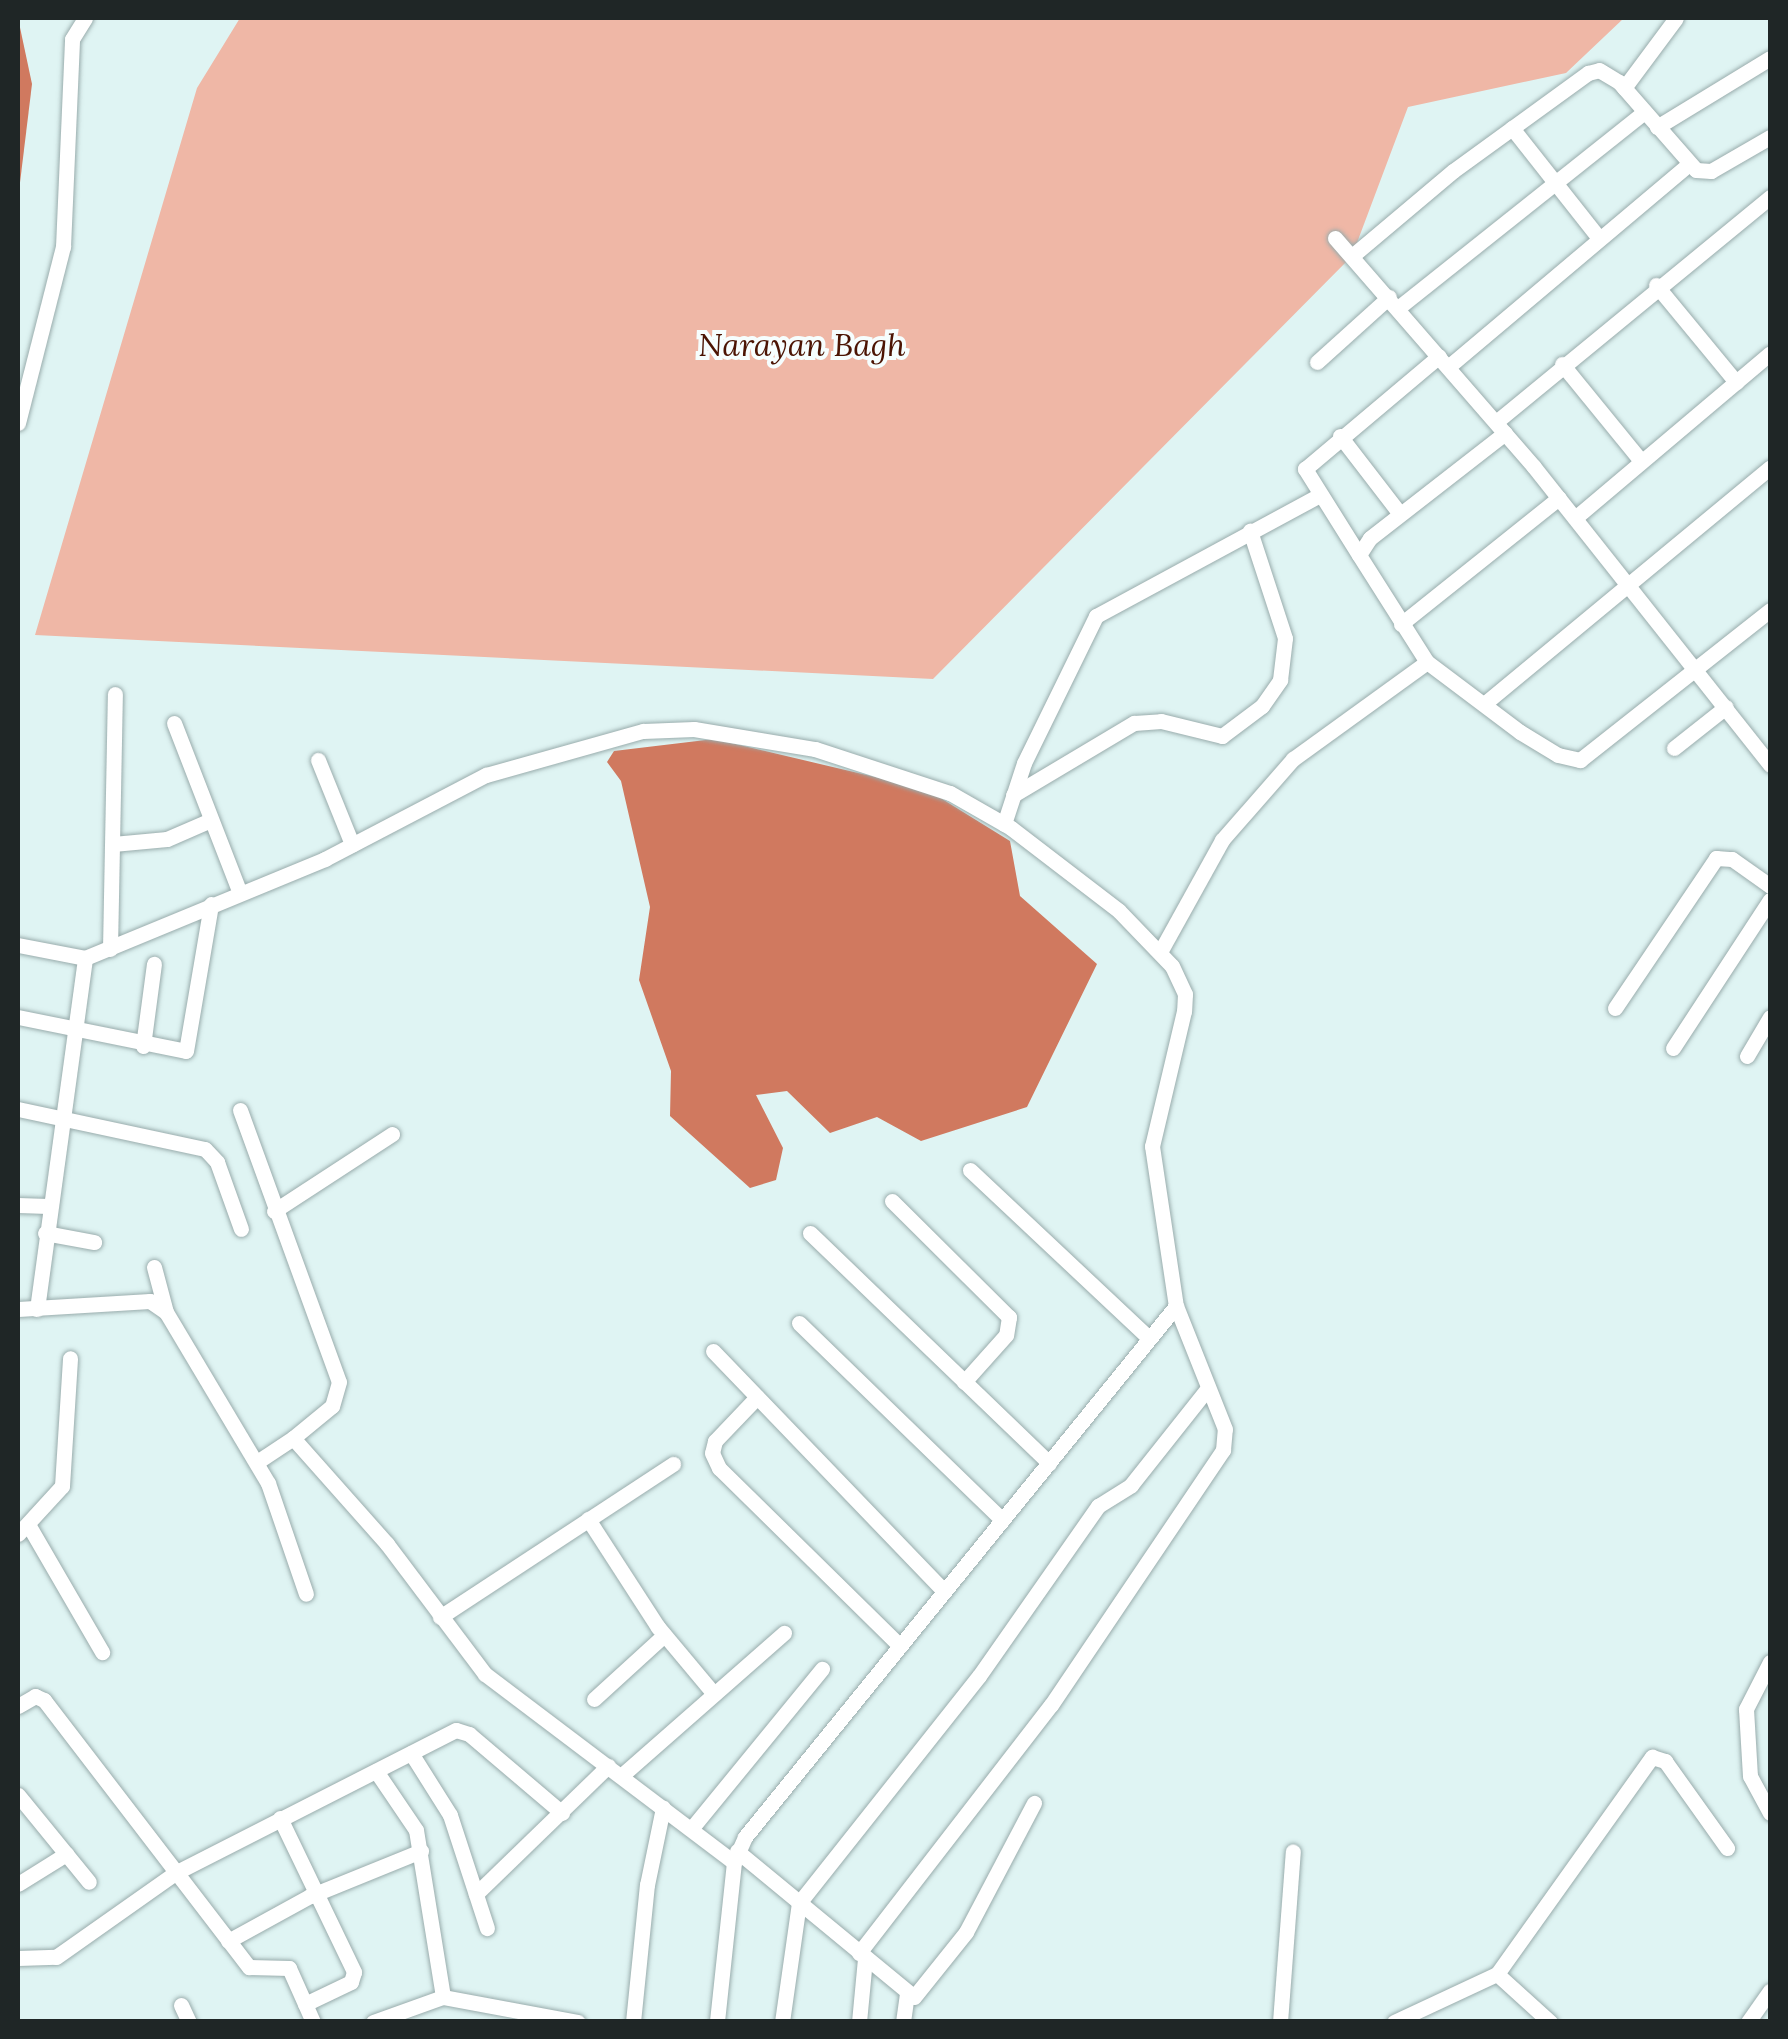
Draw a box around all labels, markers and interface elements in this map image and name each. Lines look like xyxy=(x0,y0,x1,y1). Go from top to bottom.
park label: Narayan Bagh xyxy=(698,326,906,364)

